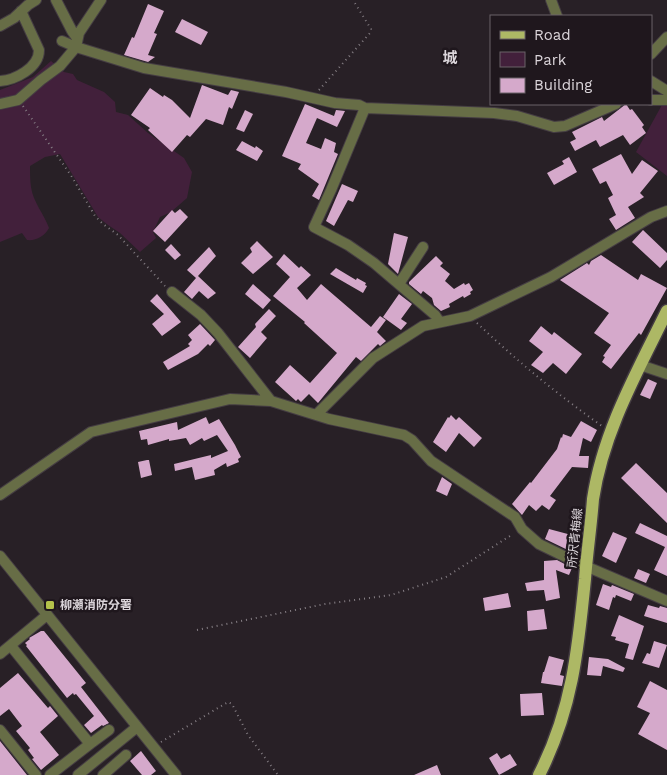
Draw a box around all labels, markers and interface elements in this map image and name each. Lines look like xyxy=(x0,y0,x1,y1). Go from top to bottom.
legend xyxy=(490,15,652,105)
text: Road xyxy=(534,26,571,44)
district label: 城 xyxy=(442,49,458,67)
text: Park xyxy=(534,51,567,69)
text: Building xyxy=(534,76,592,94)
street label: 所沢青梅線 xyxy=(565,507,585,569)
place label: 柳瀬消防分署 xyxy=(60,598,132,612)
marker: 柳瀬消防分署 xyxy=(44,599,56,611)

